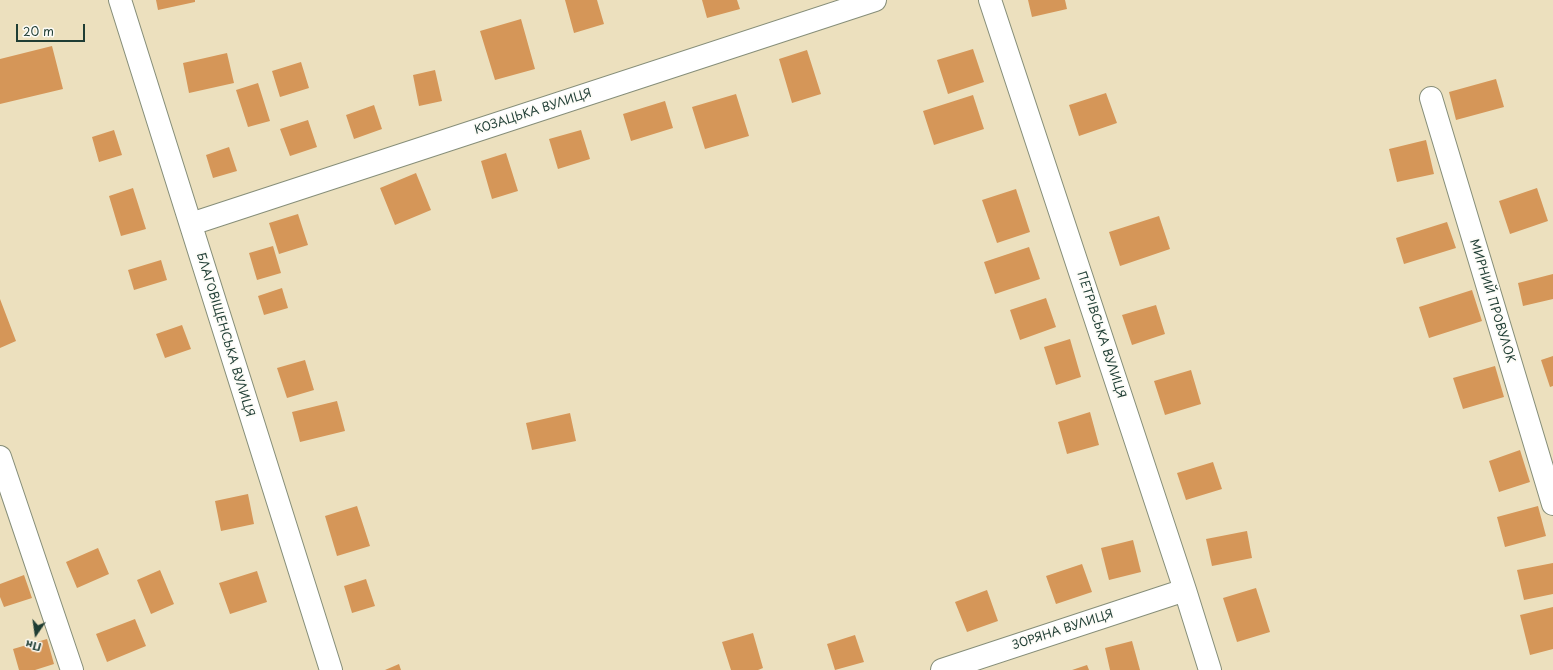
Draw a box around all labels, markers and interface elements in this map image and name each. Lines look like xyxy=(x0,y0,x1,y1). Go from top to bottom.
scale bar xyxy=(18,16,87,42)
text: 20 m xyxy=(23,22,54,40)
street label: КОЗАЦЬКА ВУЛИЦЯ xyxy=(472,86,594,138)
street label: МИРНИЙ ПРОВУЛОК xyxy=(1466,237,1518,365)
street label: БЛАГОВІЩЕНСЬКА ВУЛИЦЯ xyxy=(193,251,257,419)
street label: ПЕТРІВСЬКА ВУЛИЦЯ xyxy=(1074,270,1128,400)
street label: ЗОРЯНА ВУЛИЦЯ xyxy=(1011,607,1115,653)
north arrow xyxy=(16,614,56,654)
text: Пн xyxy=(24,636,43,656)

